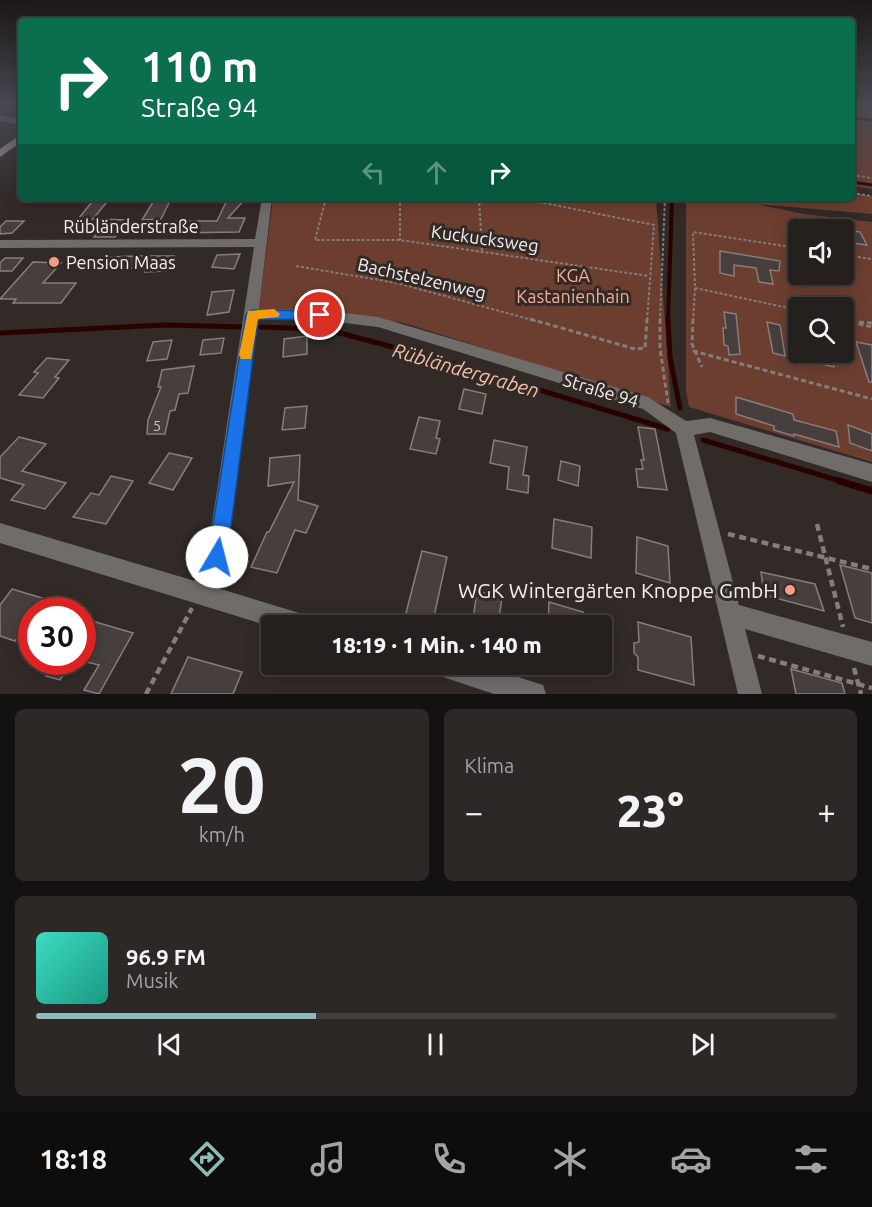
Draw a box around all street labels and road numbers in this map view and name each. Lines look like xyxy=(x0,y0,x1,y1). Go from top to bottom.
street label: Rübländerstraße xyxy=(63,216,199,236)
street label: Kuckucksweg xyxy=(430,221,540,255)
street label: Bachstelzenweg xyxy=(356,253,488,303)
street label: Straße 94 xyxy=(561,369,641,411)

